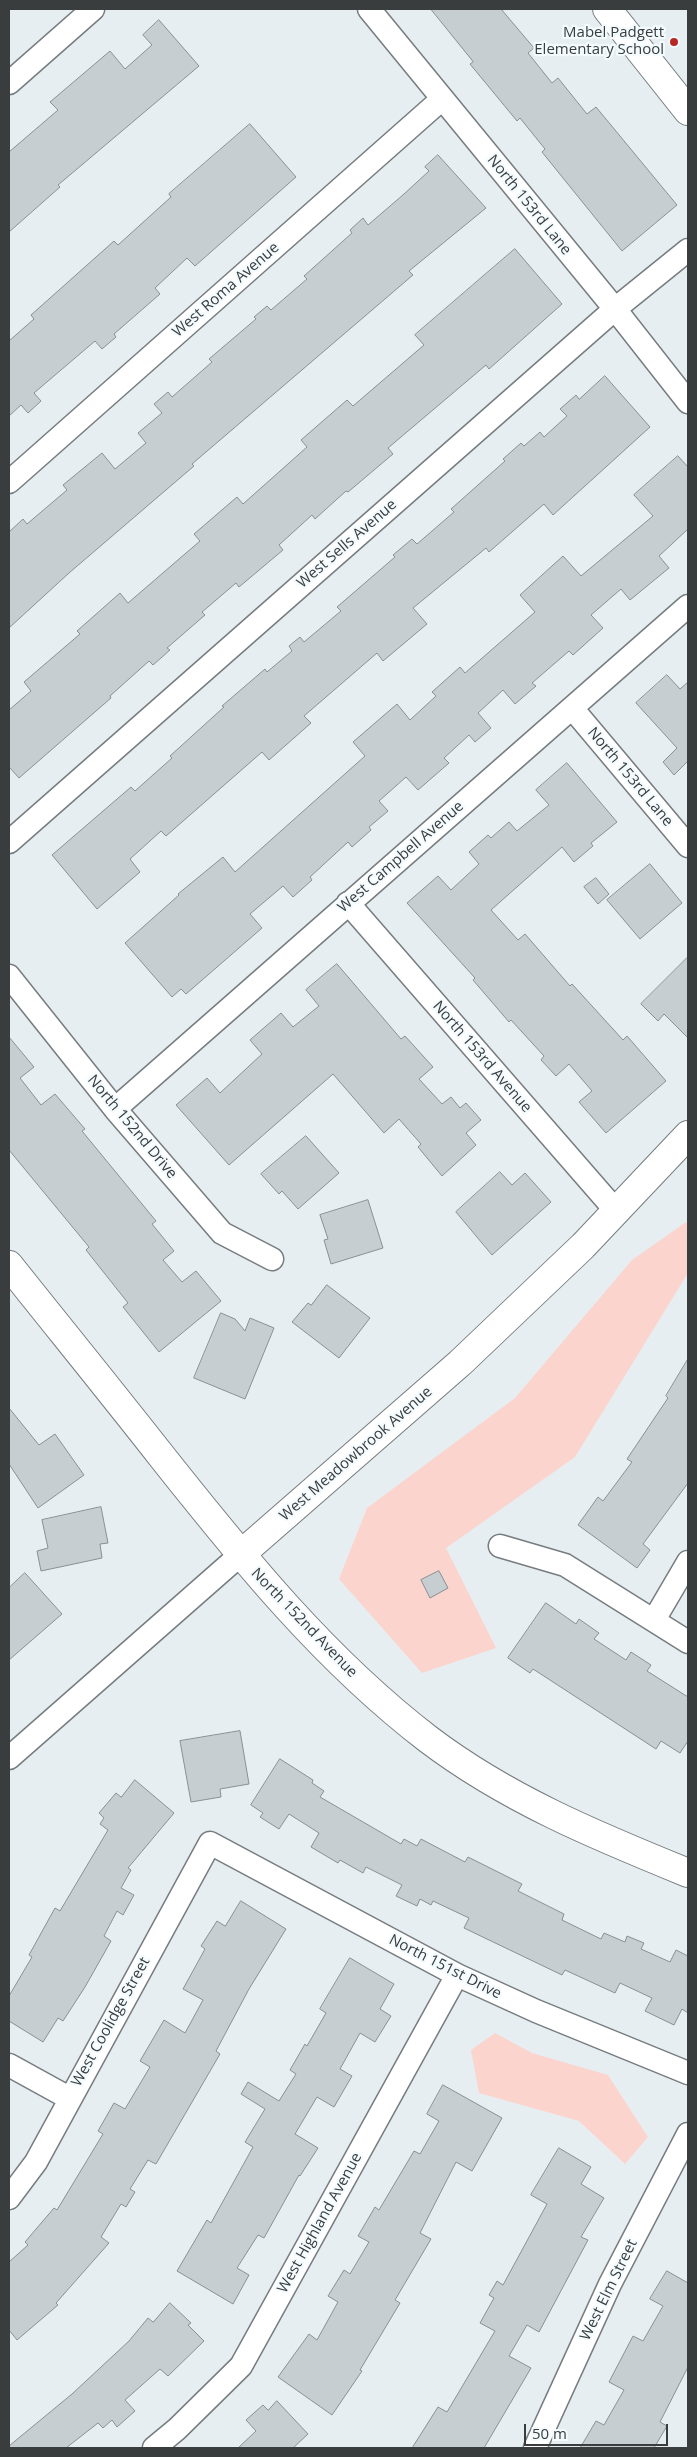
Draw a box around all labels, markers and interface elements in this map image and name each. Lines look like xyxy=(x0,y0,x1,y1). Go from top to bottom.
place label: Mabel Padgett Elementary School xyxy=(534,24,664,59)
marker: Mabel Padgett Elementary School xyxy=(668,36,680,48)
street label: North 153rd Lane xyxy=(483,151,575,259)
street label: West Roma Avenue xyxy=(169,239,283,341)
street label: West Sells Avenue xyxy=(293,496,401,592)
street label: North 153rd Lane xyxy=(583,724,677,830)
street label: West Campbell Avenue xyxy=(334,797,468,917)
street label: North 153rd Avenue xyxy=(429,997,535,1117)
street label: North 152nd Drive xyxy=(83,1072,181,1182)
street label: West Meadowbrook Avenue xyxy=(276,1383,436,1525)
street label: North 152nd Avenue xyxy=(247,1565,361,1681)
street label: North 151st Drive xyxy=(386,1931,504,2003)
street label: West Coolidge Street xyxy=(68,1954,154,2090)
street label: West Highland Avenue xyxy=(274,2150,366,2296)
street label: West Elm Street xyxy=(577,2236,641,2344)
scale bar xyxy=(527,2414,671,2446)
text: 50 m xyxy=(532,2423,567,2443)

